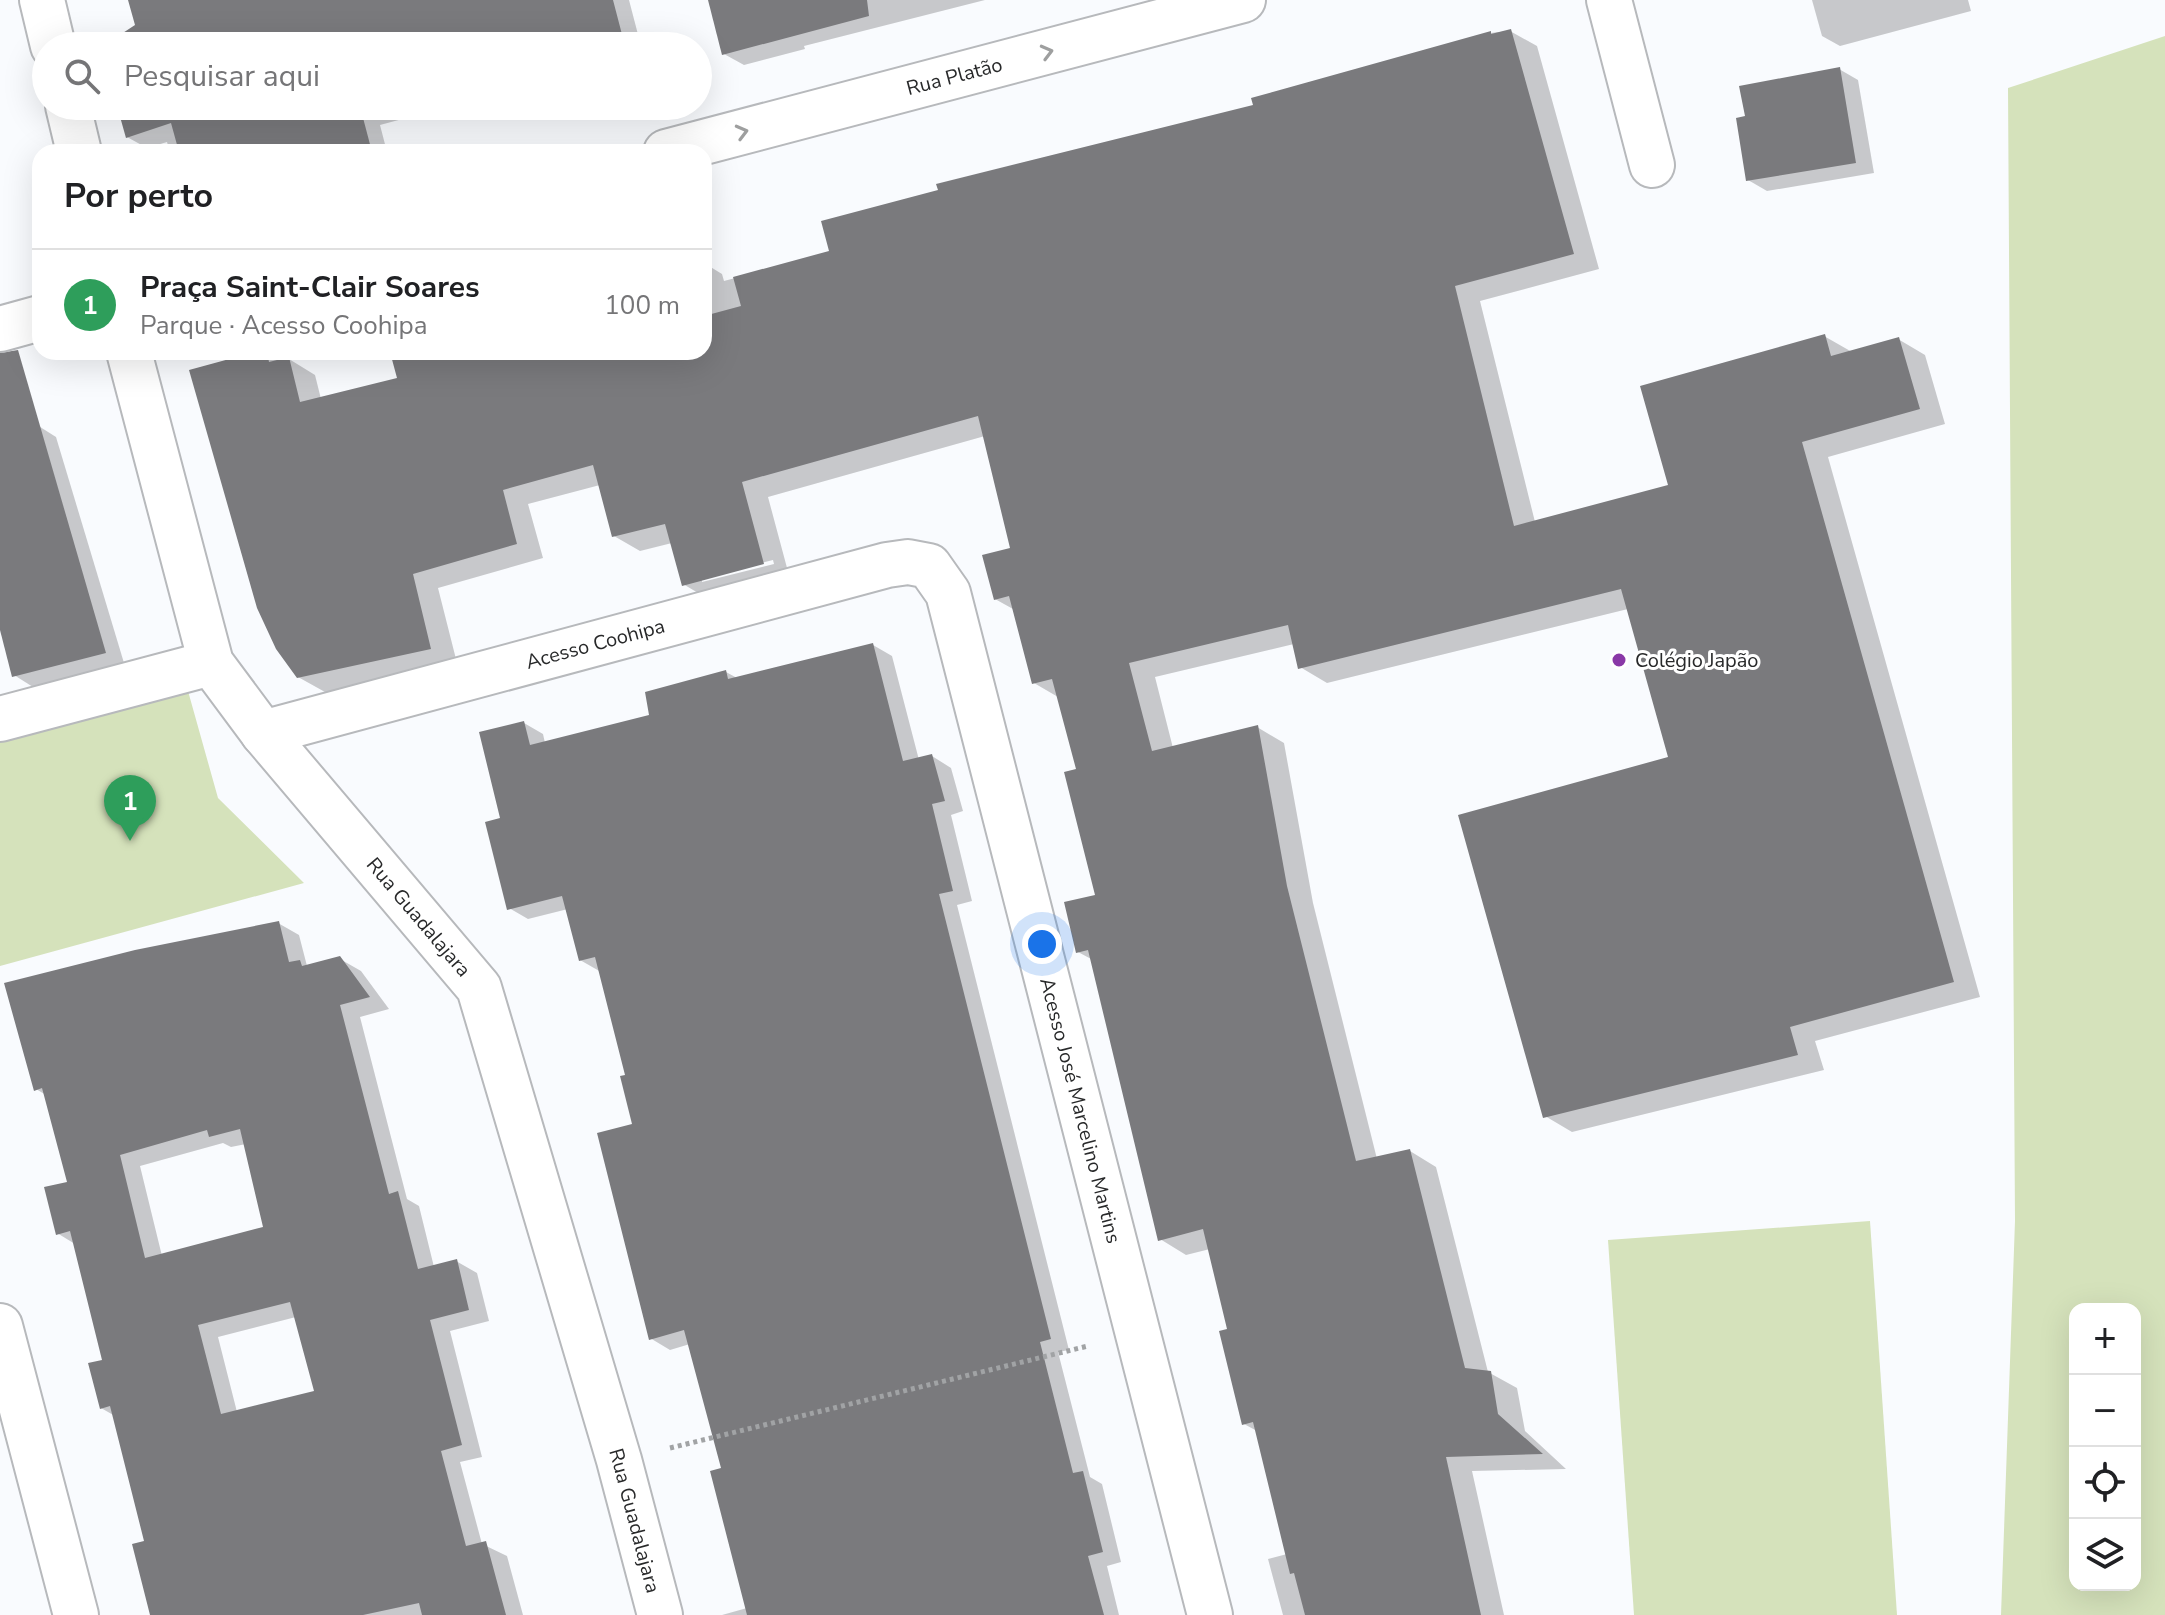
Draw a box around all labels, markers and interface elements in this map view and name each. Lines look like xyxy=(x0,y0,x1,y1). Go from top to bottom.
search box xyxy=(32,32,712,120)
one-way arrow xyxy=(1040,44,1054,61)
street label: Rua Platão xyxy=(903,51,1005,102)
icon: search xyxy=(60,54,104,98)
text: Pesquisar aqui xyxy=(124,56,320,97)
one-way arrow xyxy=(734,125,748,142)
text: Por perto xyxy=(64,173,213,219)
text: Praça Saint-Clair Soares xyxy=(140,267,480,308)
text: 1 xyxy=(82,288,98,323)
text: 100 m xyxy=(604,288,680,323)
text: Parque · Acesso Coohipa xyxy=(140,308,427,343)
street label: Acesso Coohipa xyxy=(523,612,668,675)
place label: Colégio Japão xyxy=(1635,647,1758,674)
marker: Colégio Japão xyxy=(1610,651,1628,669)
pin: 1 xyxy=(104,775,156,841)
street label: Rua Guadalajara xyxy=(361,852,477,982)
your location xyxy=(1022,924,1062,964)
street label: Acesso José Marcelino Martins xyxy=(1034,975,1128,1246)
map controls xyxy=(2069,1303,2141,1591)
button: + xyxy=(2069,1303,2141,1375)
button: − xyxy=(2069,1375,2141,1447)
street label: Rua Guadalajara xyxy=(603,1445,667,1596)
button: locate xyxy=(2069,1447,2141,1519)
button: layers xyxy=(2069,1519,2141,1591)

